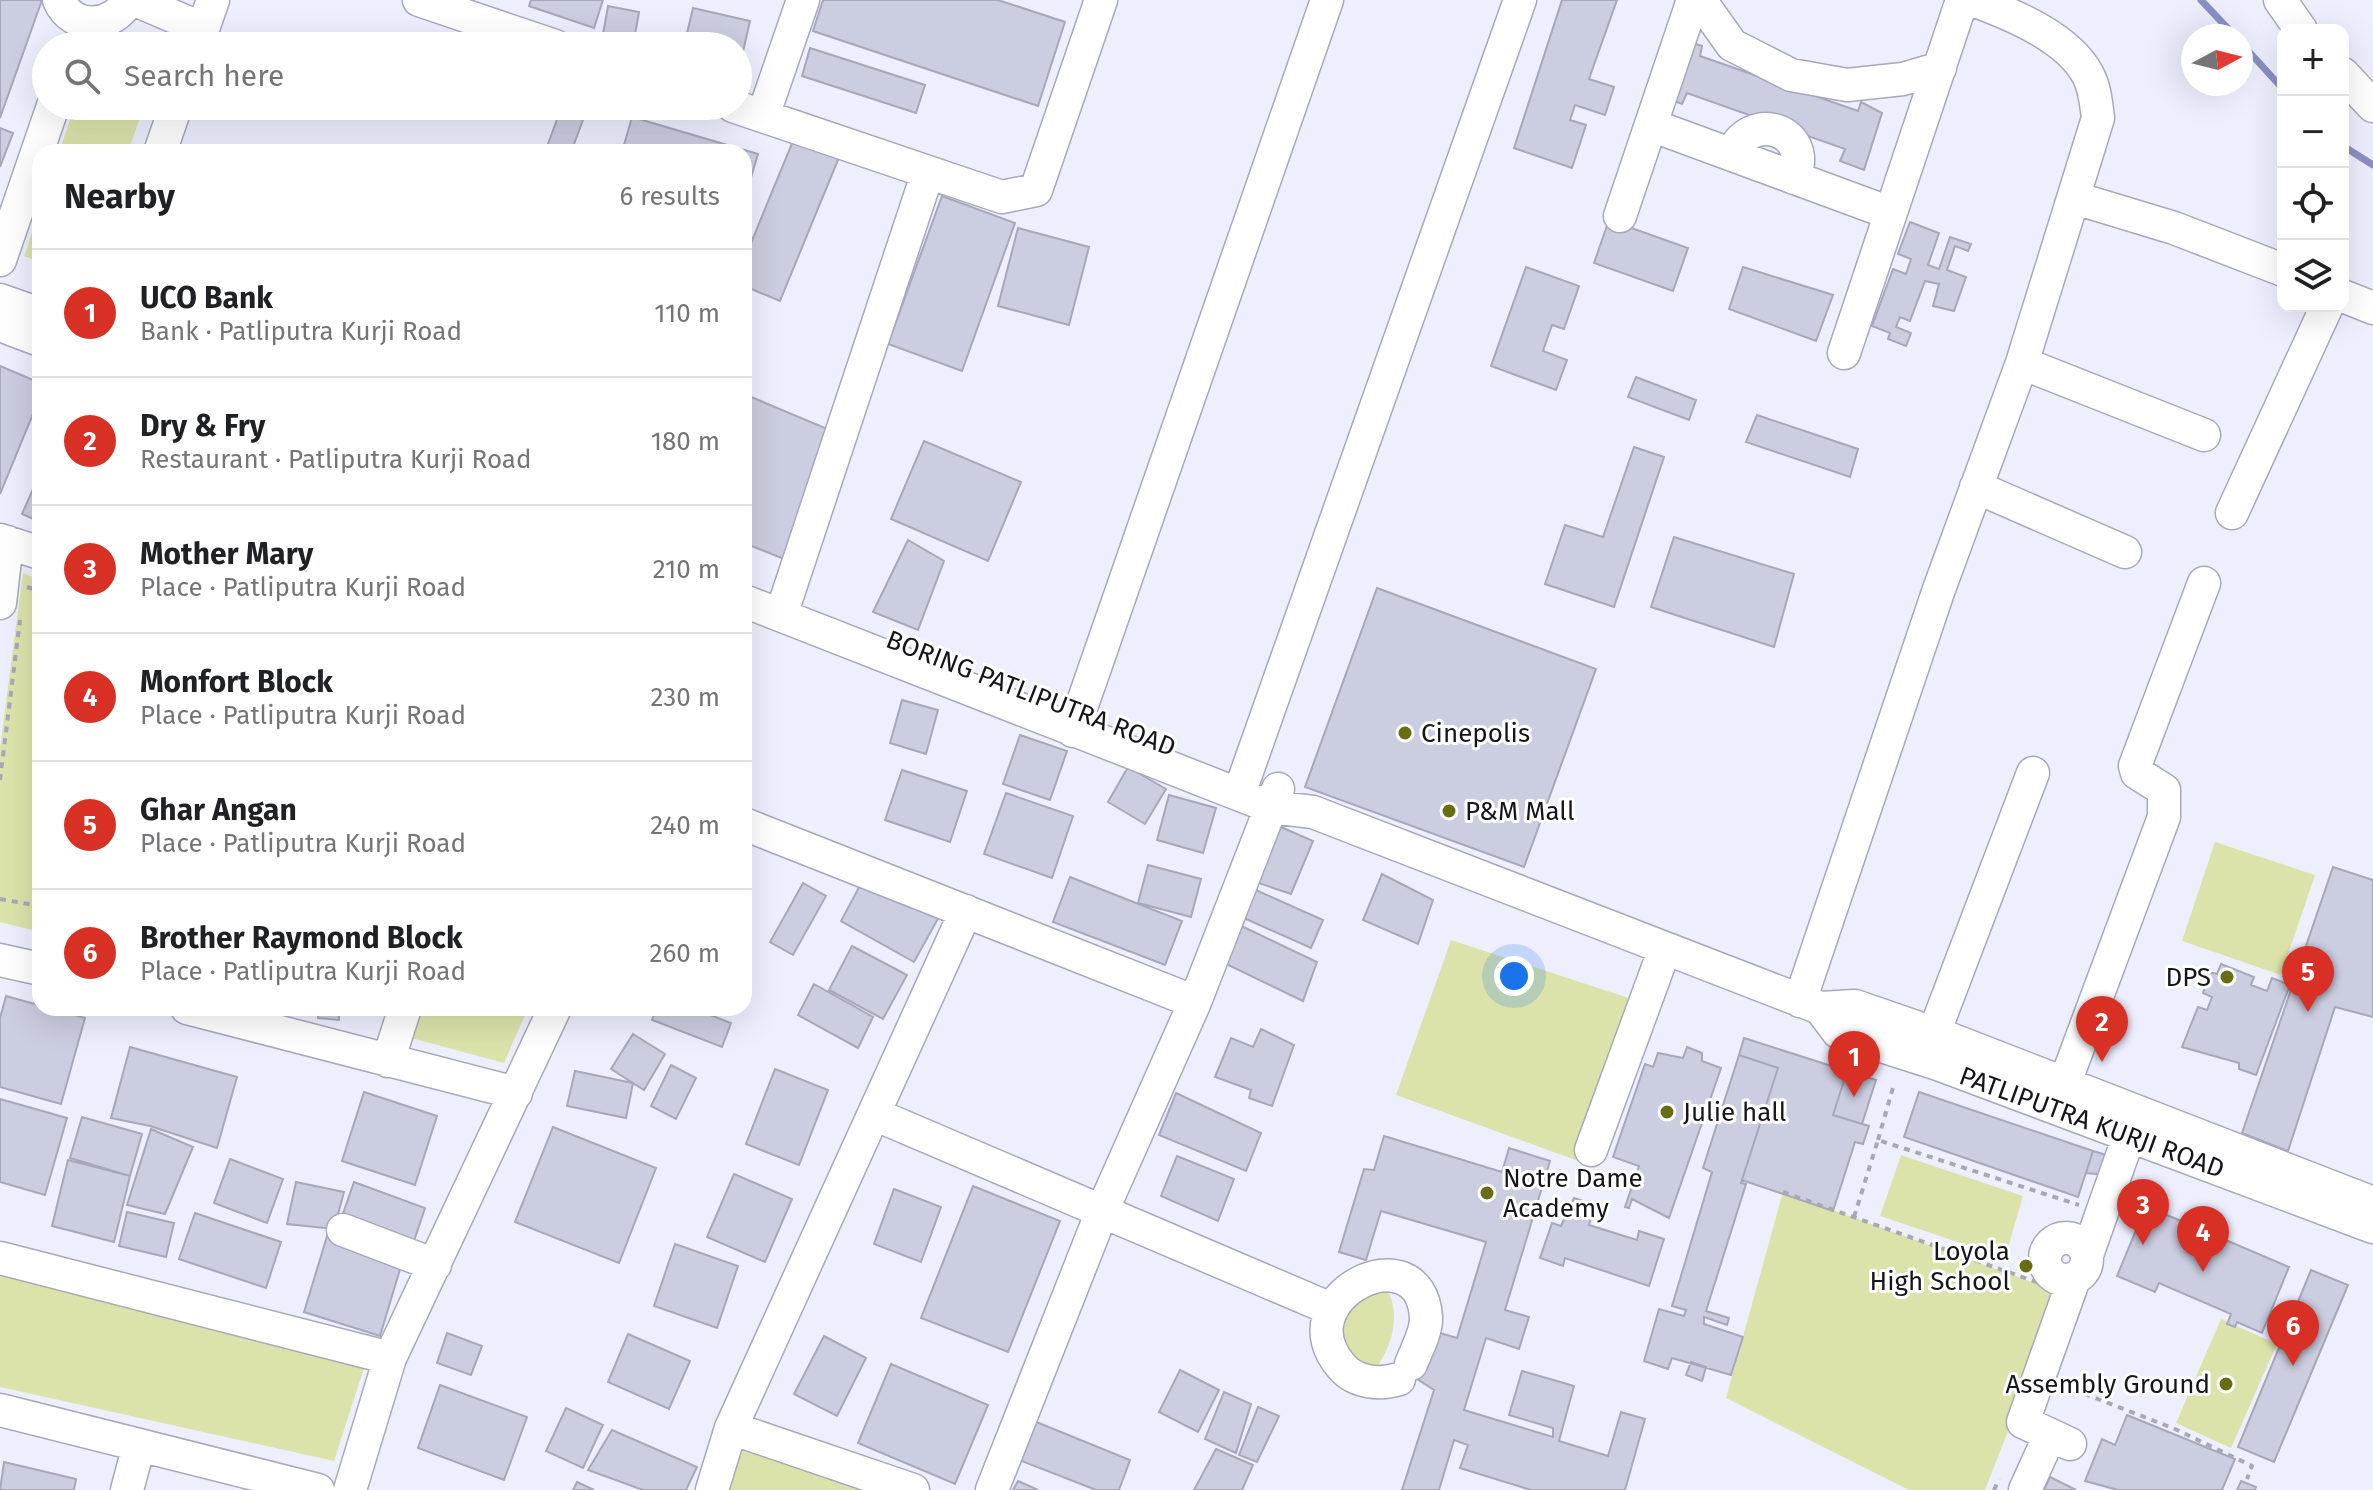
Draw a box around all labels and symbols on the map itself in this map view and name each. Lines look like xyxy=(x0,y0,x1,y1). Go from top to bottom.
north arrow xyxy=(2181,24,2253,96)
street label: BORING PATLIPUTRA ROAD xyxy=(882,624,1180,763)
place label: Cinepolis xyxy=(1421,718,1530,749)
marker: Cinepolis xyxy=(1396,724,1414,742)
place label: P&M Mall xyxy=(1465,796,1575,827)
marker: P&M Mall xyxy=(1440,802,1458,820)
pin: 5 xyxy=(2282,946,2334,1012)
your location xyxy=(1494,956,1534,996)
place label: DPS xyxy=(2165,962,2211,993)
marker: DPS xyxy=(2218,968,2236,986)
pin: 2 xyxy=(2076,996,2128,1062)
pin: 1 xyxy=(1828,1031,1880,1097)
street label: PATLIPUTRA KURJI ROAD xyxy=(1955,1060,2229,1185)
place label: Julie hall xyxy=(1683,1097,1787,1128)
marker: Julie hall xyxy=(1658,1103,1676,1121)
place label: Notre Dame Academy xyxy=(1503,1163,1643,1224)
pin: 3 xyxy=(2117,1179,2169,1245)
marker: Notre Dame Academy xyxy=(1478,1184,1496,1202)
pin: 4 xyxy=(2177,1206,2229,1272)
place label: Loyola High School xyxy=(1870,1236,2010,1297)
marker: Loyola High School xyxy=(2017,1257,2035,1275)
pin: 6 xyxy=(2267,1300,2319,1366)
place label: Assembly Ground xyxy=(2005,1369,2210,1400)
marker: Assembly Ground xyxy=(2217,1375,2235,1393)

